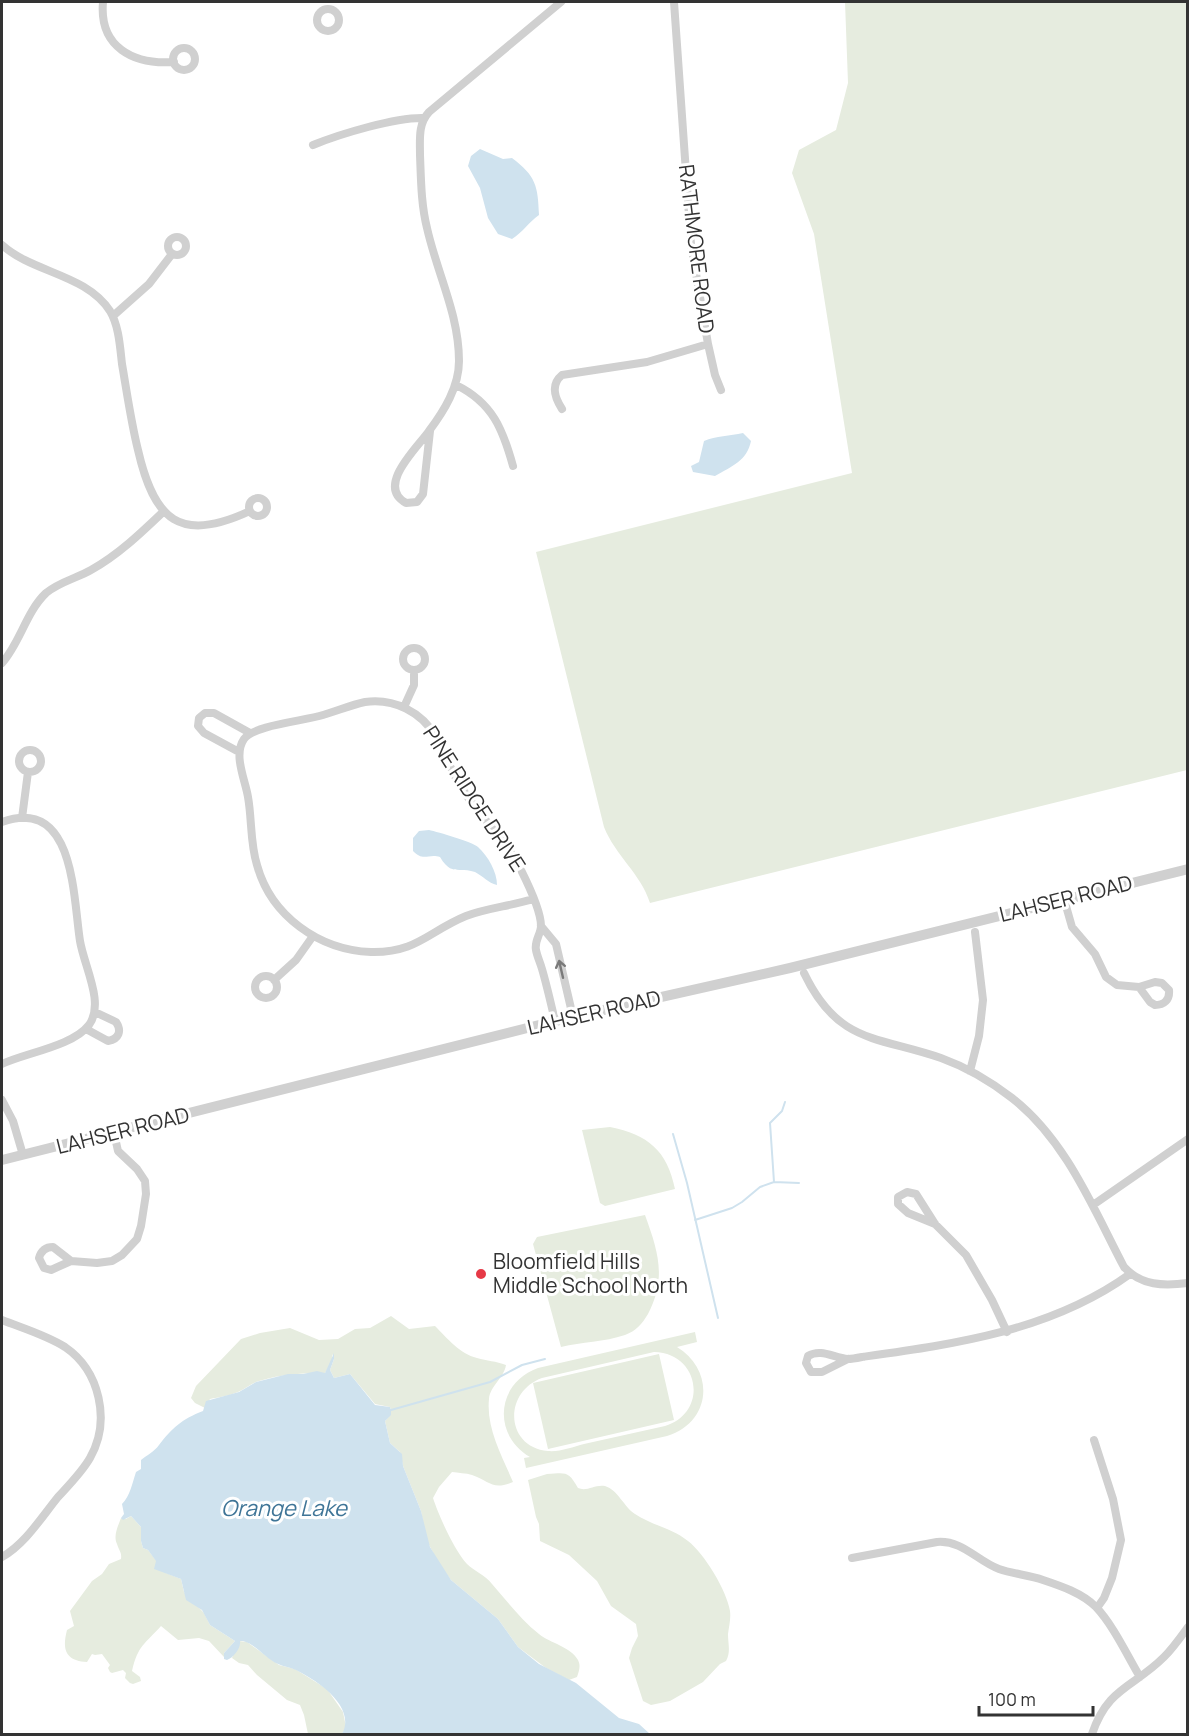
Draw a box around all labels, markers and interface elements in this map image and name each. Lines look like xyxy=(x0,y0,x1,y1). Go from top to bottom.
street label: RATHMORE ROAD xyxy=(673,163,721,335)
street label: PINE RIDGE DRIVE xyxy=(417,720,532,877)
street label: LAHSER ROAD xyxy=(996,868,1135,928)
one-way arrow xyxy=(555,960,567,979)
street label: LAHSER ROAD xyxy=(524,983,663,1041)
street label: LAHSER ROAD xyxy=(53,1100,192,1160)
place label: Bloomfield Hills Middle School North xyxy=(493,1247,688,1299)
marker: Bloomfield Hills Middle School North xyxy=(474,1267,488,1281)
water label: Orange Lake xyxy=(221,1493,348,1523)
scale bar xyxy=(979,1679,1093,1717)
text: 100 m xyxy=(988,1687,1036,1711)

